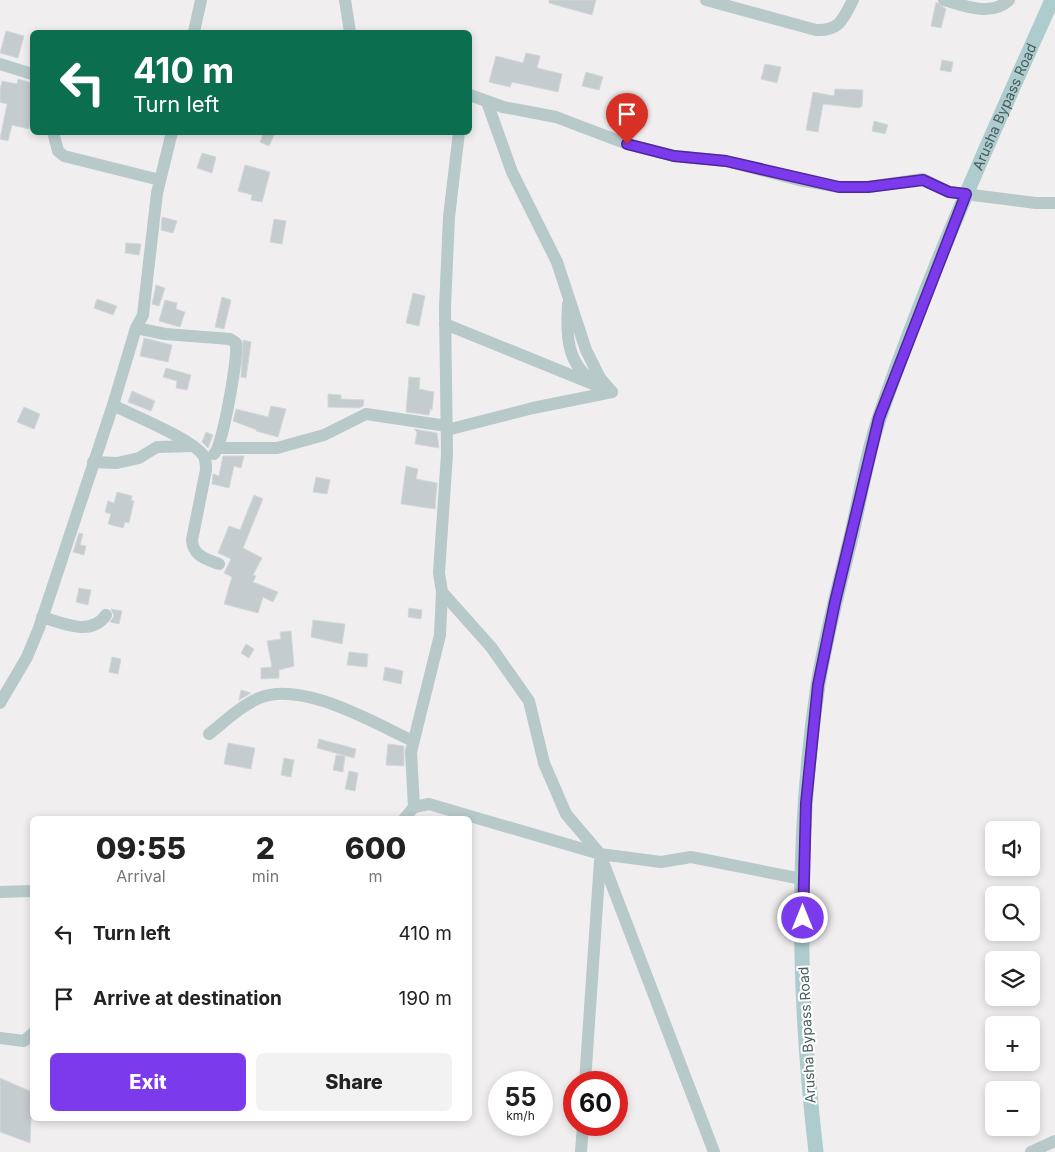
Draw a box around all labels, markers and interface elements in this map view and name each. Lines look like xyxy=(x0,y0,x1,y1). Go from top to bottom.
street label: Arusha Bypass Road xyxy=(969,41,1040,173)
text: 410 m xyxy=(133,49,234,91)
icon: left xyxy=(50,50,115,115)
text: Turn left xyxy=(133,91,219,117)
pin xyxy=(606,93,648,144)
icon: arrive xyxy=(613,100,641,128)
map controls xyxy=(985,821,1040,1136)
button: sound xyxy=(985,821,1040,876)
text: 09:55 xyxy=(96,830,186,866)
text: 2 xyxy=(256,830,275,866)
text: 600 xyxy=(345,830,406,866)
text: Arrival xyxy=(116,866,166,886)
text: min xyxy=(252,866,279,886)
text: m xyxy=(369,866,383,886)
button: search xyxy=(985,886,1040,941)
position arrow xyxy=(776,891,828,943)
icon: left xyxy=(50,920,78,948)
text: Turn left xyxy=(93,922,171,945)
text: 410 m xyxy=(398,922,452,945)
button: layers xyxy=(985,951,1040,1006)
street label: Arusha Bypass Road xyxy=(794,966,819,1104)
icon: arrive xyxy=(50,985,78,1013)
text: Arrive at destination xyxy=(93,987,282,1010)
text: 190 m xyxy=(399,987,452,1010)
button: + xyxy=(985,1016,1040,1071)
button: Exit xyxy=(50,1053,246,1111)
button: Share xyxy=(256,1053,452,1111)
speed limit sign: 60 xyxy=(563,1071,628,1136)
button: − xyxy=(985,1081,1040,1136)
text: 55 xyxy=(505,1082,536,1112)
text: km/h xyxy=(506,1108,535,1123)

